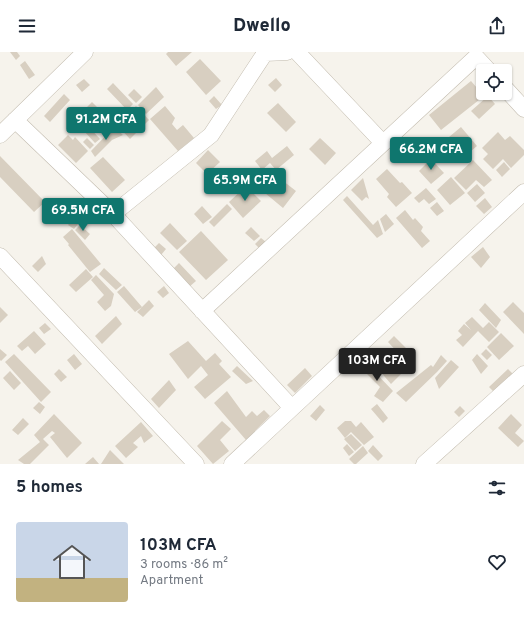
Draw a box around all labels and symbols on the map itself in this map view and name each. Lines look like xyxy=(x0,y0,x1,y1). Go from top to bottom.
pin: 91.2M CFA xyxy=(60,107,152,141)
pin: 66.2M CFA xyxy=(385,137,477,171)
pin: 65.9M CFA xyxy=(199,168,291,202)
pin: 69.5M CFA xyxy=(37,198,129,232)
pin: 103M CFA xyxy=(336,348,418,382)

